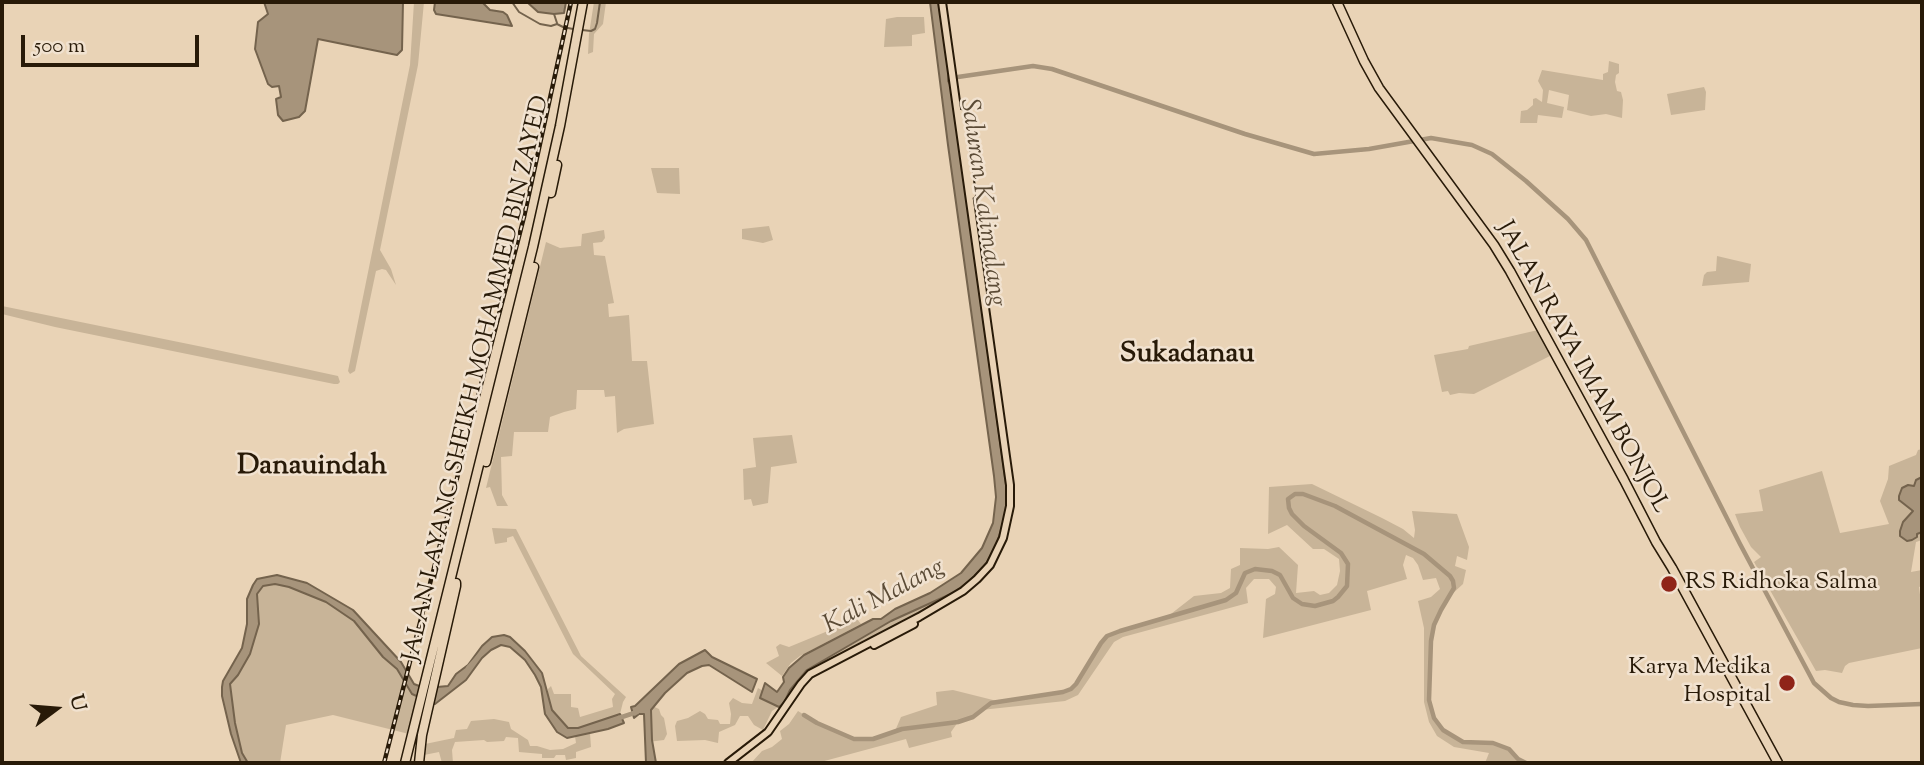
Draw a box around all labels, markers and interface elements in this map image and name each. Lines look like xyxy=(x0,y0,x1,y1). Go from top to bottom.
scale bar xyxy=(24,21,203,65)
text: 500 m xyxy=(34,32,85,62)
street label: JALAN LAYANG SHEIKH MOHAMMED BIN ZAYED xyxy=(399,93,557,665)
water label: Saluran Kalimalang xyxy=(951,97,1011,309)
street label: JALAN RAYA IMAM BONJOL xyxy=(1489,217,1673,519)
district label: Sukadanau xyxy=(1120,339,1254,373)
district label: Danauindah xyxy=(237,451,387,485)
water label: Kali Malang xyxy=(819,553,951,643)
place label: RS Ridhoka Salma xyxy=(1685,570,1878,598)
marker: RS Ridhoka Salma xyxy=(1659,574,1679,594)
place label: Karya Medika Hospital xyxy=(1628,655,1771,711)
marker: Karya Medika Hospital xyxy=(1777,673,1797,693)
north arrow xyxy=(21,674,91,744)
text: U xyxy=(62,692,92,714)

